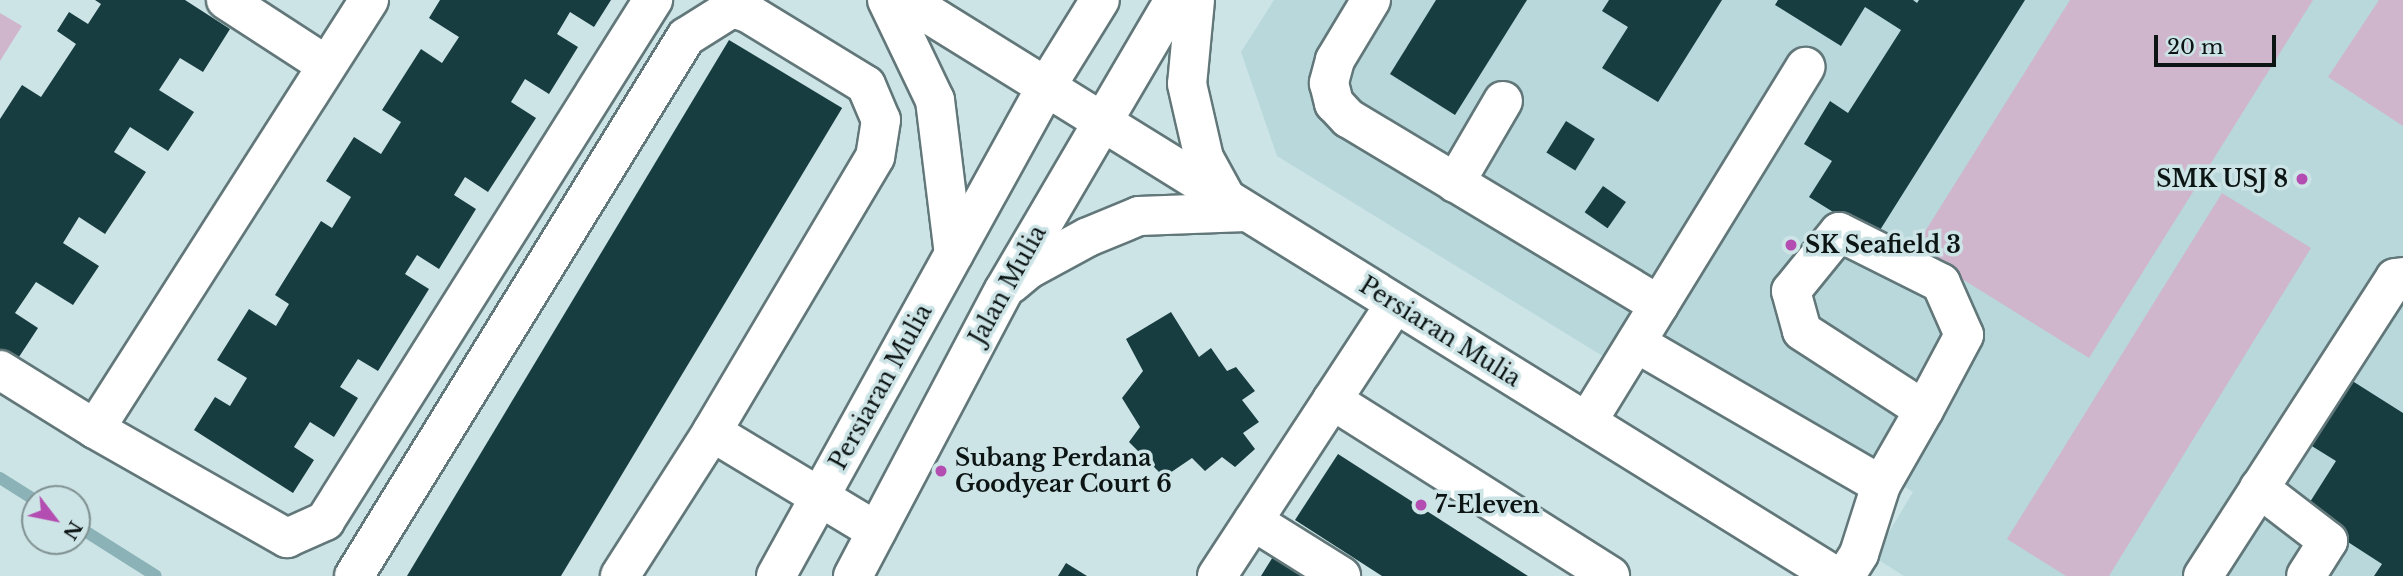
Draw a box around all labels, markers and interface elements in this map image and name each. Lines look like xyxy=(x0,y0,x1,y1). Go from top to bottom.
scale bar xyxy=(2158,21,2280,65)
text: 20 m xyxy=(2167,34,2224,60)
place label: SMK USJ 8 xyxy=(2156,165,2288,193)
marker: SMK USJ 8 xyxy=(2294,171,2310,187)
street label: Jalan Mulia xyxy=(964,221,1052,349)
place label: SK Seafield 3 xyxy=(1805,231,1961,259)
marker: SK Seafield 3 xyxy=(1783,237,1799,253)
street label: Persiaran Mulia xyxy=(1354,271,1526,393)
street label: Persiaran Mulia xyxy=(824,300,938,474)
place label: Subang Perdana Goodyear Court 6 xyxy=(955,444,1172,498)
marker: Subang Perdana Goodyear Court 6 xyxy=(933,463,949,479)
north arrow xyxy=(21,485,91,555)
place label: 7-Eleven xyxy=(1435,491,1540,519)
marker: 7-Eleven xyxy=(1413,497,1429,513)
text: N xyxy=(58,517,87,544)

